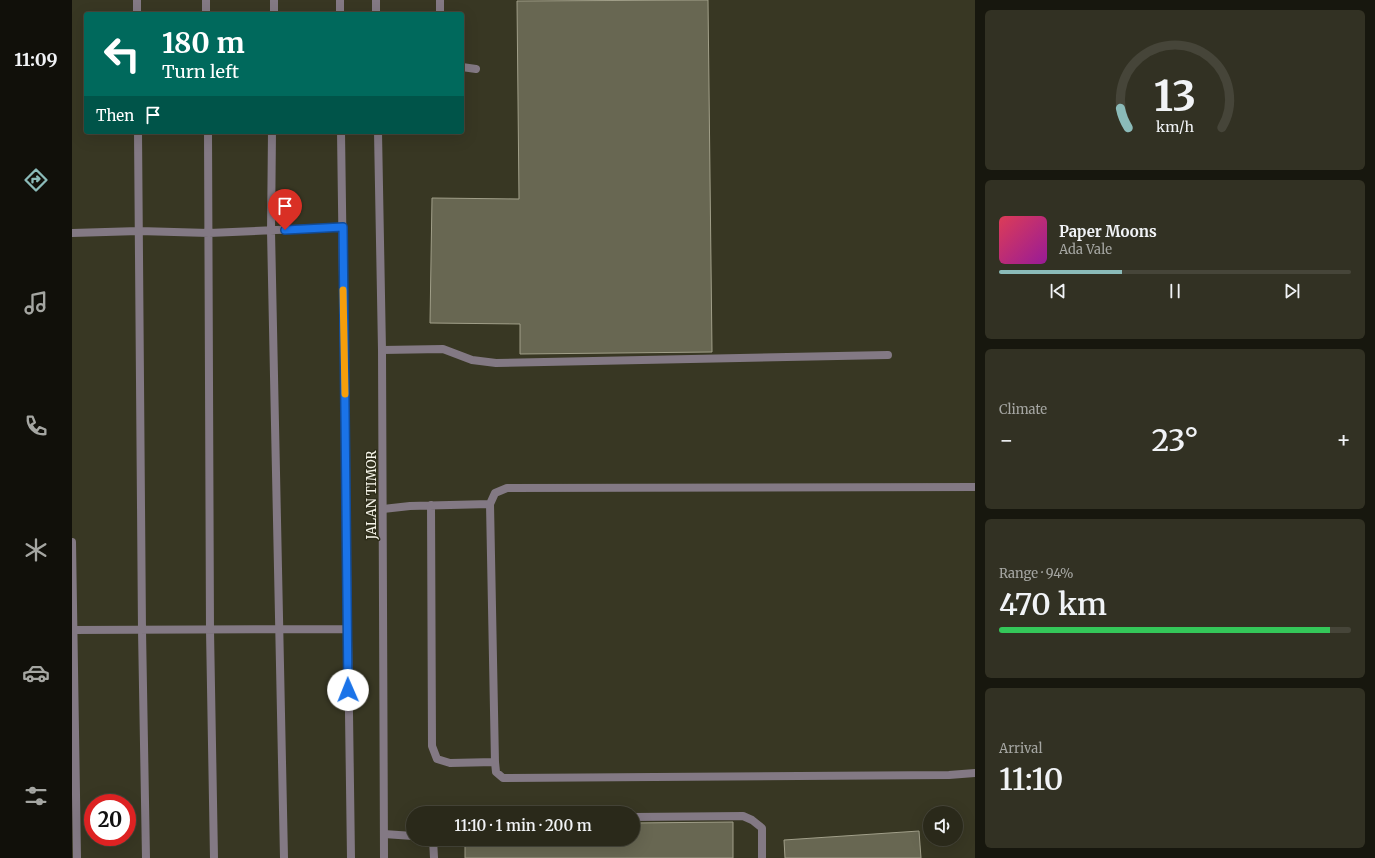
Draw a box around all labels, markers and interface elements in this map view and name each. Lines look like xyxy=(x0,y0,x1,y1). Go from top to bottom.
text: 180 m xyxy=(162,25,245,61)
icon: left xyxy=(96,28,148,80)
text: 11:09 xyxy=(14,48,58,71)
text: Turn left xyxy=(162,60,239,83)
text: 13 xyxy=(1154,70,1196,122)
icon: arrive xyxy=(142,104,164,126)
text: Then xyxy=(96,106,134,125)
text: km/h xyxy=(1156,117,1194,135)
icon: directions xyxy=(22,166,50,194)
pin xyxy=(268,189,302,230)
icon: arrive xyxy=(274,195,296,217)
text: Paper Moons xyxy=(1059,222,1157,241)
text: Ada Vale xyxy=(1059,241,1112,258)
icon: previous xyxy=(1047,280,1069,302)
icon: pause xyxy=(1164,280,1186,302)
icon: next xyxy=(1281,280,1303,302)
icon: music xyxy=(22,289,50,317)
text: Climate xyxy=(999,401,1047,418)
icon: phone xyxy=(22,412,50,440)
text: 23° xyxy=(1151,421,1199,459)
text: − xyxy=(999,426,1014,454)
text: + xyxy=(1336,426,1351,454)
street label: JALAN TIMOR xyxy=(363,450,380,541)
icon: climate xyxy=(22,536,50,564)
text: Range · 94% xyxy=(999,565,1074,582)
text: 470 km xyxy=(999,585,1107,623)
icon: car xyxy=(22,659,50,687)
position arrow xyxy=(327,669,369,711)
text: Arrival xyxy=(999,740,1042,757)
text: 11:10 xyxy=(999,760,1063,798)
icon: filters xyxy=(22,782,50,810)
speed limit sign: 20 xyxy=(84,794,136,846)
map controls xyxy=(923,806,963,846)
button: sound xyxy=(923,806,963,846)
text: 11:10 · 1 min · 200 m xyxy=(454,816,592,835)

